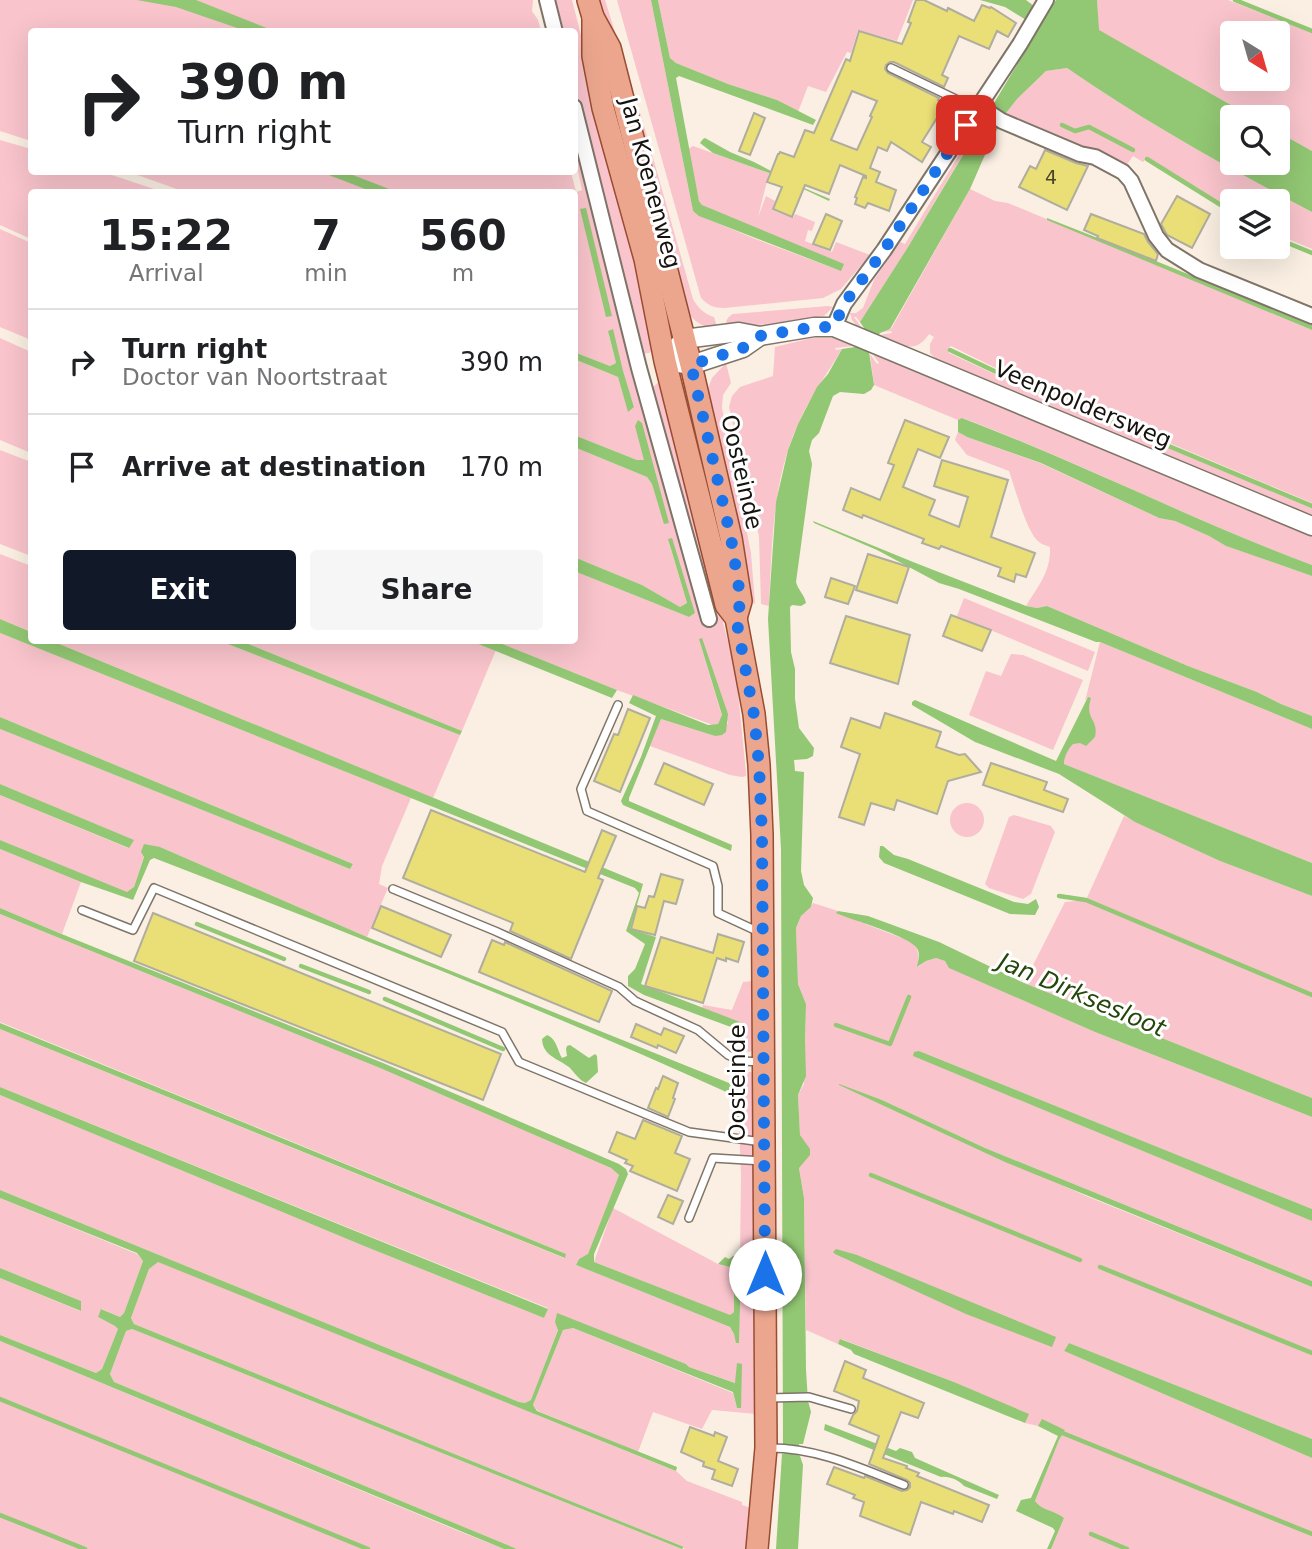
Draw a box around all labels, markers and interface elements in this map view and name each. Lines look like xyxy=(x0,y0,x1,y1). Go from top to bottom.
north arrow xyxy=(1220,21,1290,91)
map controls xyxy=(1220,21,1290,259)
text: 390 m xyxy=(178,54,348,111)
icon: right xyxy=(63,56,154,147)
street label: Jan Koenenweg xyxy=(615,93,686,271)
pin xyxy=(936,95,996,155)
button: search xyxy=(1220,105,1290,175)
icon: arrive xyxy=(947,106,985,144)
text: Turn right xyxy=(178,113,331,151)
house number: 4 xyxy=(1045,166,1057,188)
button: layers xyxy=(1220,189,1290,259)
text: 15:22 xyxy=(99,211,233,260)
text: 7 xyxy=(311,211,341,260)
text: 560 xyxy=(419,211,507,260)
text: Arrival xyxy=(129,260,204,286)
text: min xyxy=(304,260,348,286)
text: m xyxy=(452,260,474,286)
text: Turn right xyxy=(122,334,267,364)
icon: right xyxy=(63,343,101,381)
text: 390 m xyxy=(460,347,543,377)
street label: Veenpoldersweg xyxy=(991,355,1175,453)
text: Doctor van Noortstraat xyxy=(122,364,387,390)
street label: Oosteinde xyxy=(716,412,768,532)
icon: arrive xyxy=(63,448,101,486)
text: Arrive at destination xyxy=(122,452,426,482)
text: 170 m xyxy=(460,452,543,482)
button: Exit xyxy=(63,550,296,630)
button: Share xyxy=(310,550,543,630)
water label: Jan Dirksesloot xyxy=(991,946,1171,1043)
street label: Oosteinde xyxy=(724,1024,750,1142)
position arrow xyxy=(728,1237,802,1311)

